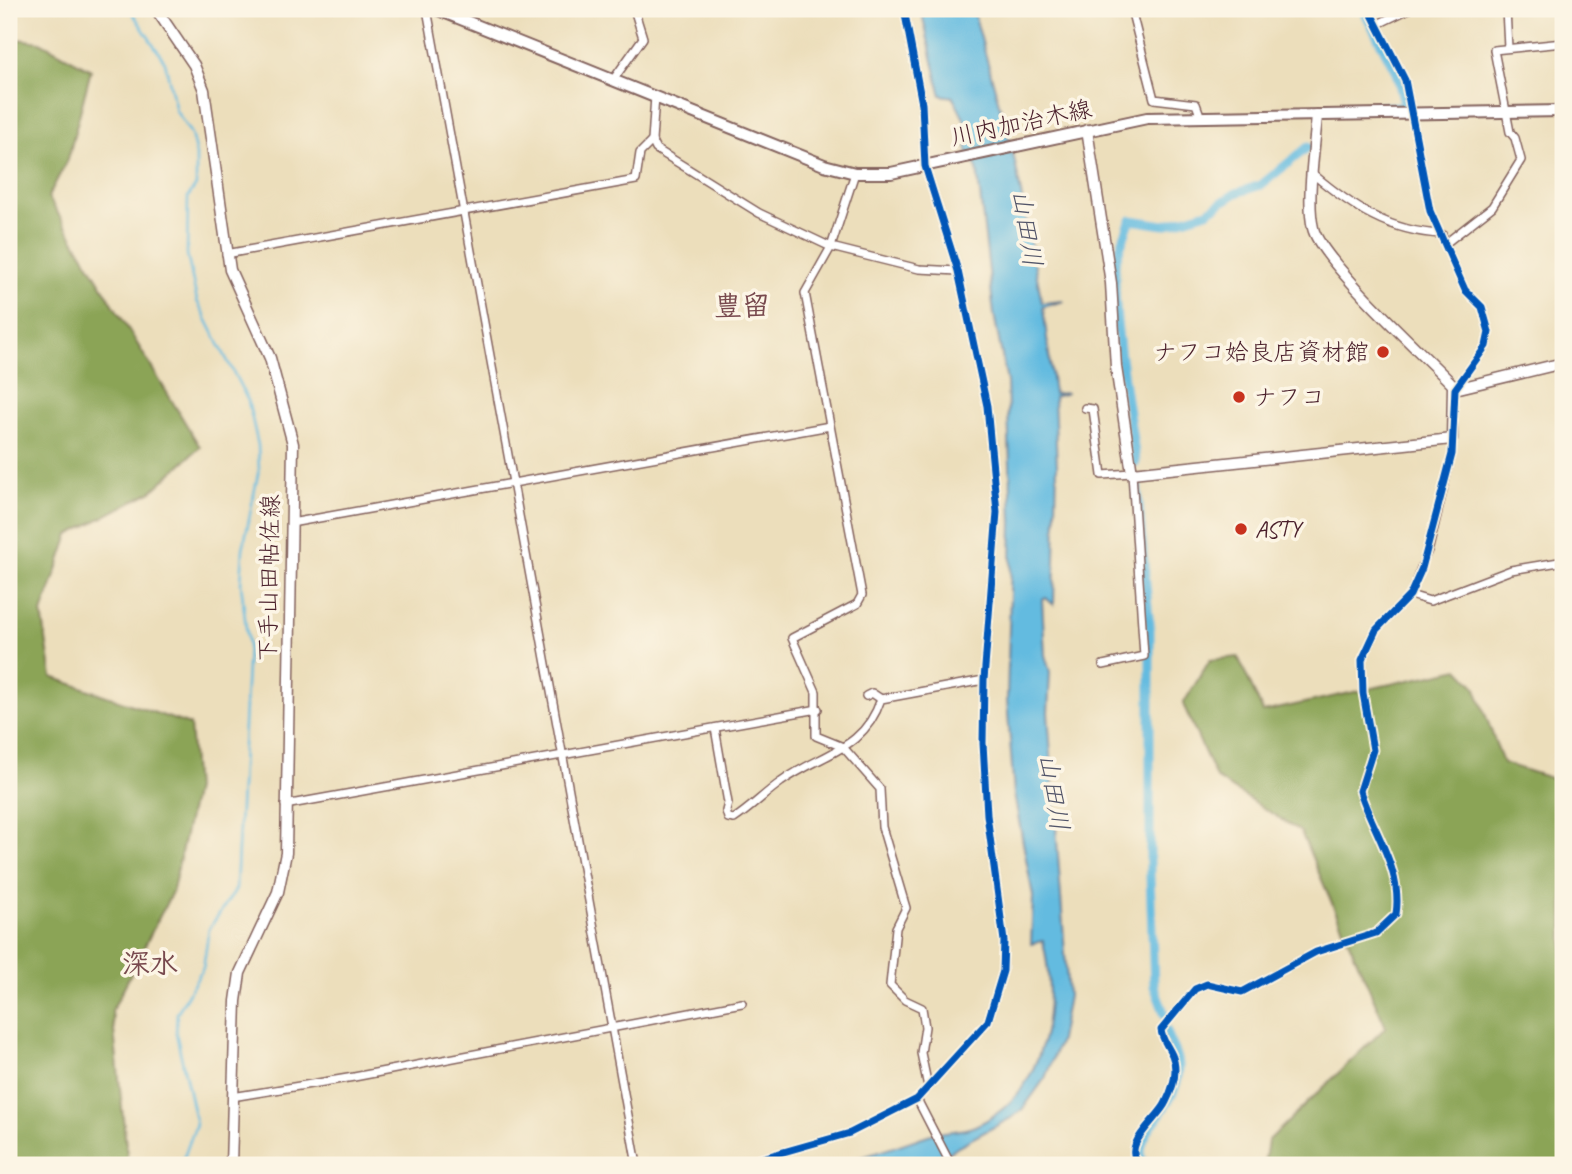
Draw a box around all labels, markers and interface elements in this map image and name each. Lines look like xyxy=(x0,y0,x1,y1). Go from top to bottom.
street label: 川内加治木線 xyxy=(947,93,1095,153)
water label: 山田川 xyxy=(1005,187,1049,269)
district label: 豊留 xyxy=(714,288,770,323)
place label: ナフコ姶良店資材館 xyxy=(1153,337,1369,367)
marker: ナフコ姶良店資材館 xyxy=(1375,344,1391,360)
place label: ナフコ xyxy=(1253,382,1325,412)
marker: ナフコ xyxy=(1231,389,1247,405)
street label: 下手山田帖佐線 xyxy=(253,494,285,662)
place label: ASTY xyxy=(1255,514,1304,544)
marker: ASTY xyxy=(1233,521,1249,537)
water label: 山田川 xyxy=(1032,751,1076,833)
district label: 深水 xyxy=(122,946,178,981)

